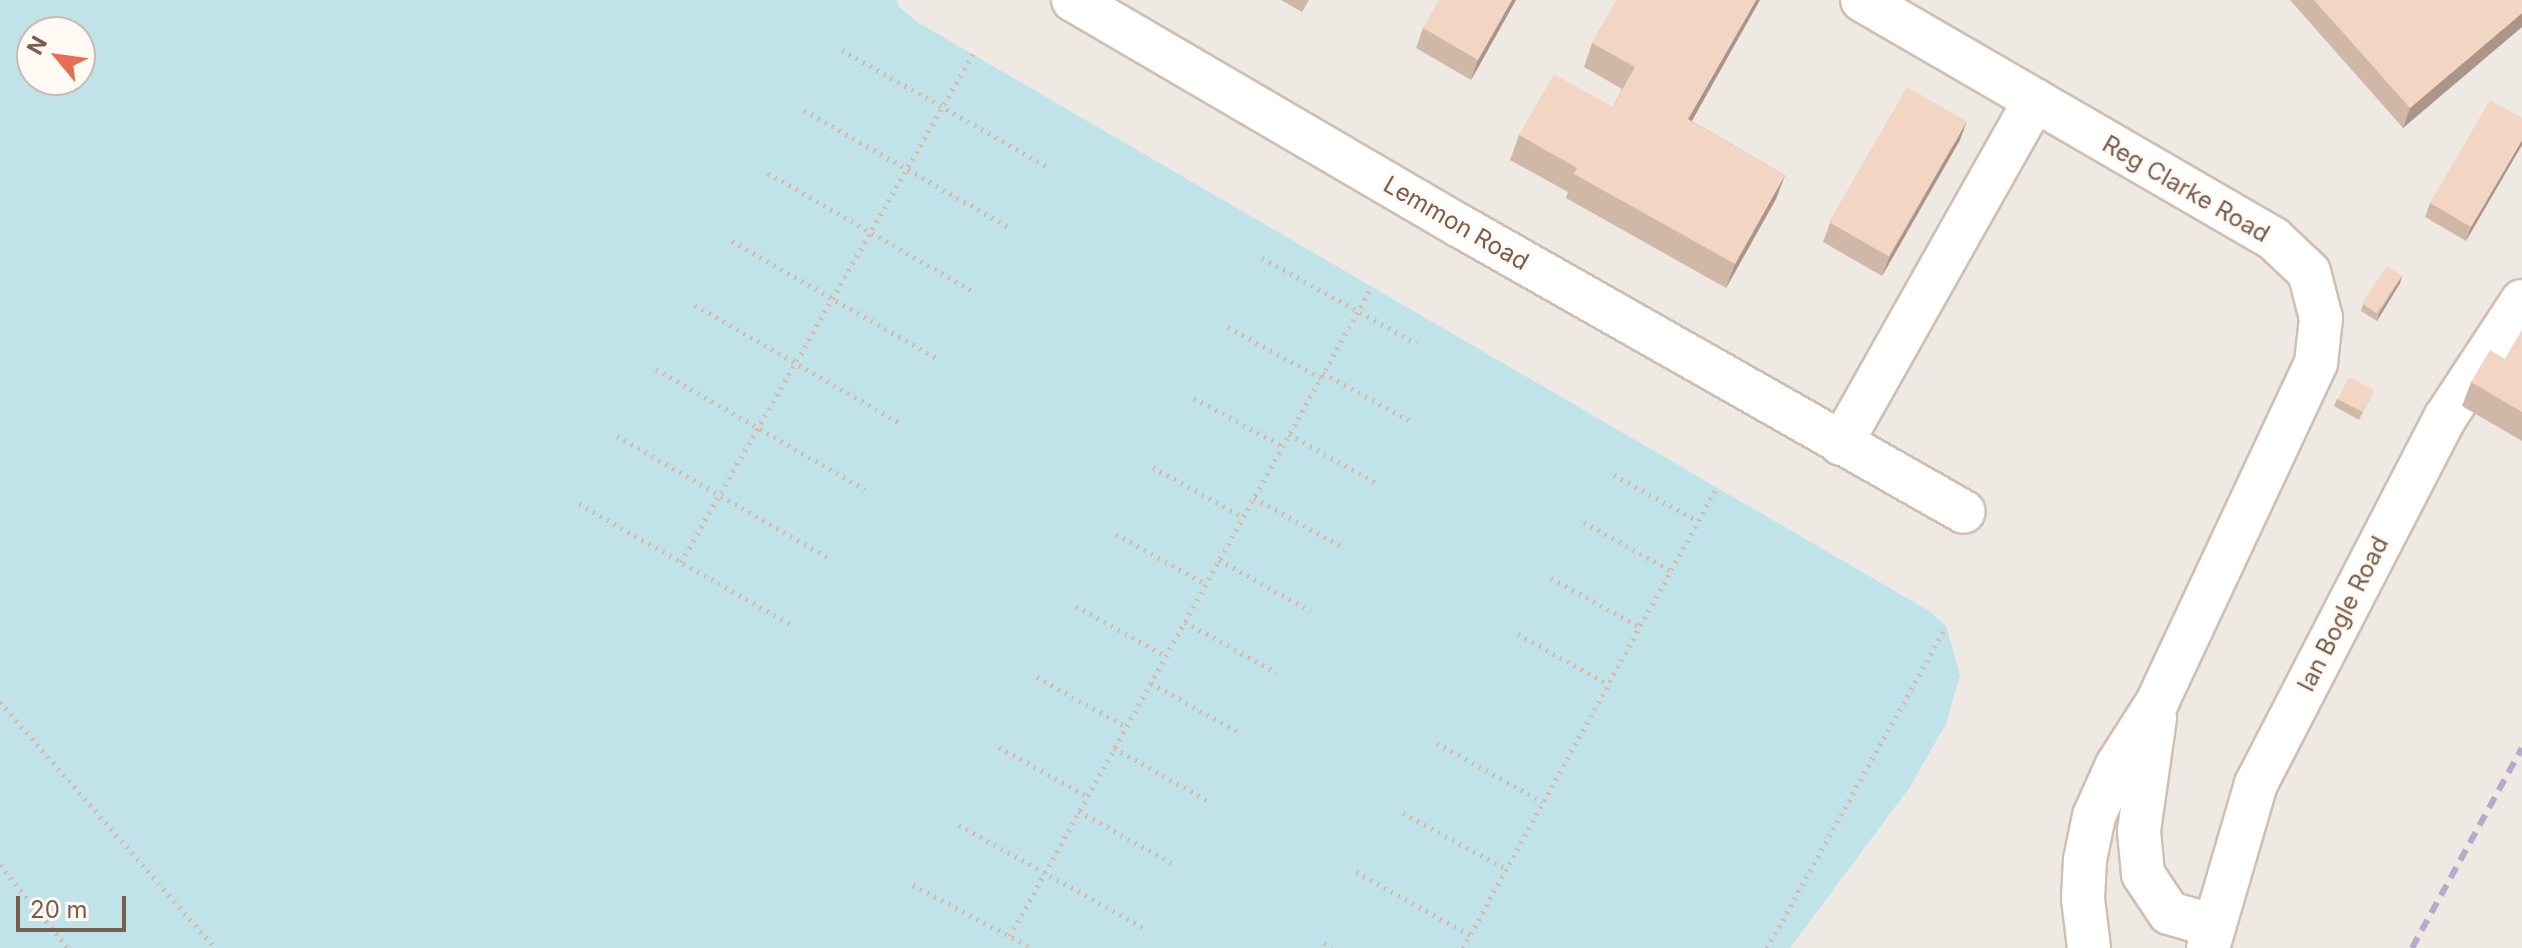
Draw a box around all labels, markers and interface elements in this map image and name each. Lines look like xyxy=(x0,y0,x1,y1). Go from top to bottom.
north arrow xyxy=(16,16,96,96)
text: N xyxy=(21,32,52,59)
street label: Reg Clarke Road xyxy=(2097,130,2275,248)
street label: Lemmon Road xyxy=(1378,170,1534,276)
street label: Ian Bogle Road xyxy=(2292,532,2394,696)
scale bar xyxy=(20,880,130,930)
text: 20 m xyxy=(30,895,88,924)

